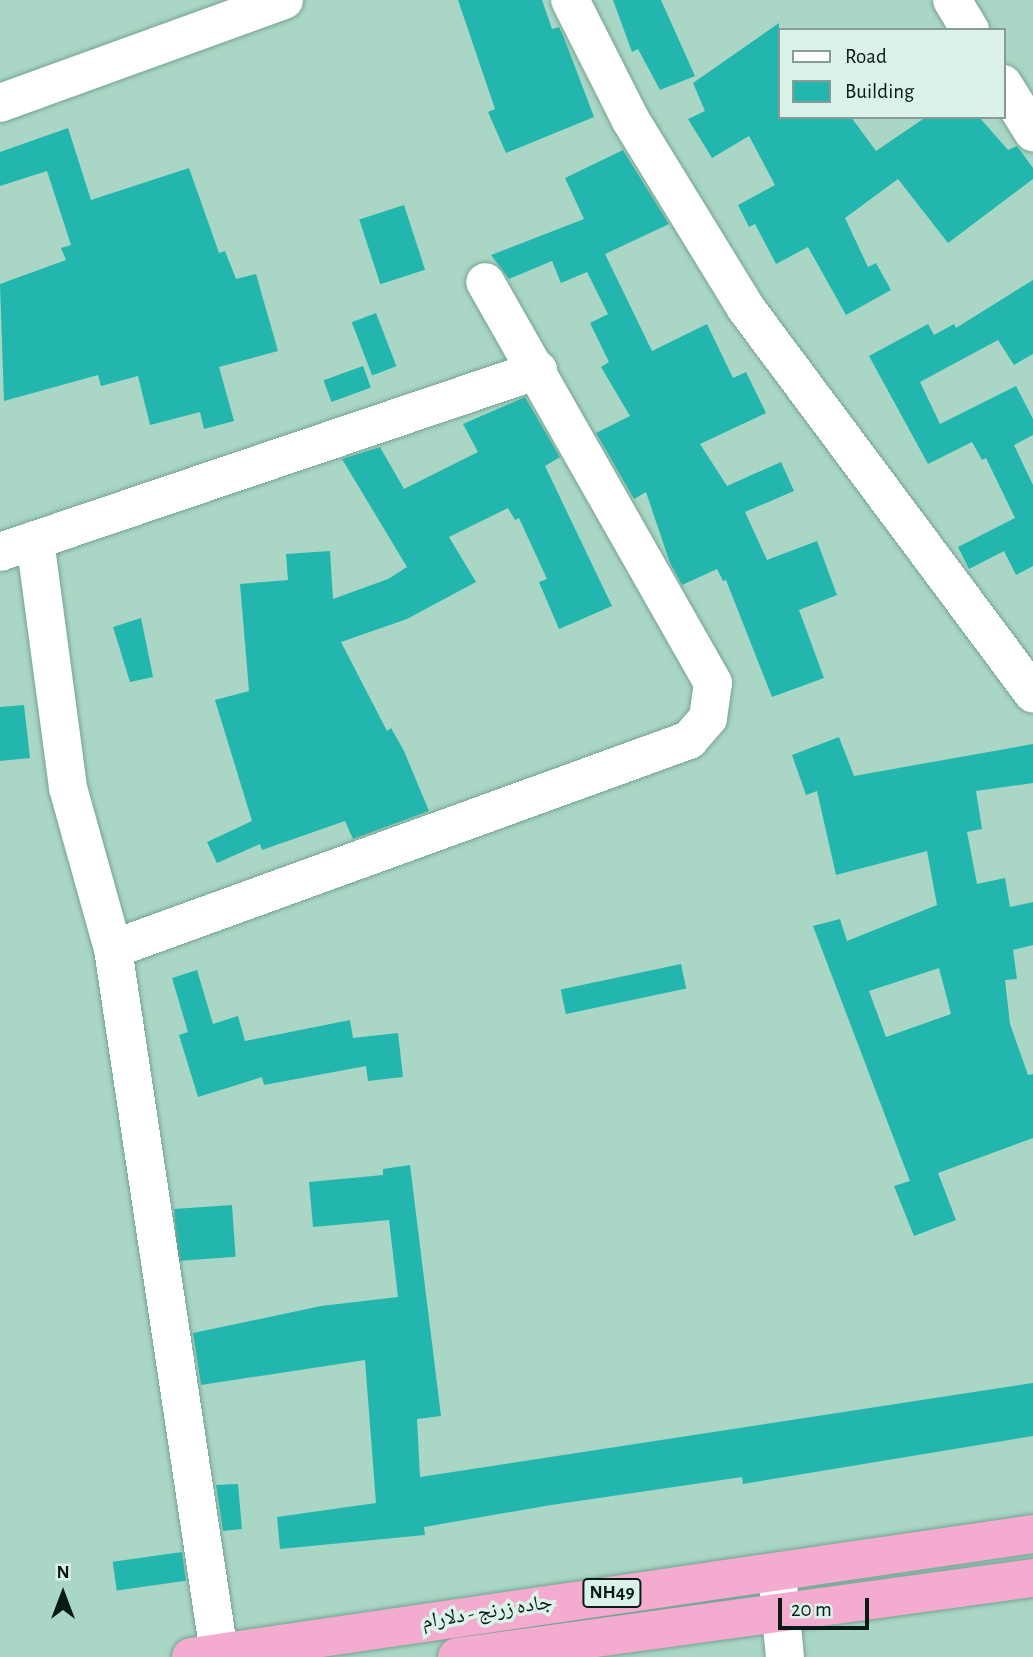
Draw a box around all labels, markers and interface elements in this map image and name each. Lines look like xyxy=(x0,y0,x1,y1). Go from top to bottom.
legend xyxy=(778,28,1005,119)
text: Road xyxy=(845,46,887,67)
text: Building xyxy=(845,81,914,102)
north arrow xyxy=(28,1559,98,1629)
text: N xyxy=(56,1563,70,1582)
road number: NH49 xyxy=(582,1578,642,1609)
scale bar xyxy=(781,1584,872,1628)
street label: جاده زرنج - دلارام xyxy=(420,1589,554,1635)
text: 20 m xyxy=(791,1599,832,1620)

